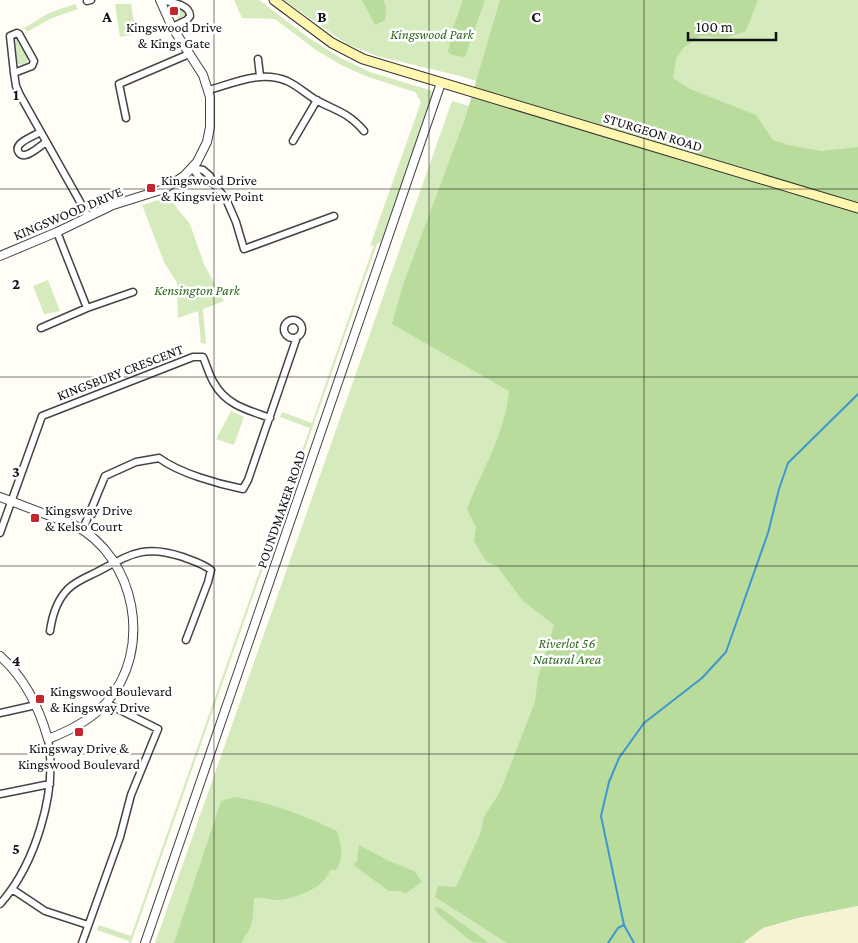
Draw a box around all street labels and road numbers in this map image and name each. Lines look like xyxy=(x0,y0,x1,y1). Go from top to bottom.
street label: STURGEON ROAD xyxy=(602,109,704,155)
street label: KINGSWOOD DRIVE xyxy=(11,183,125,243)
street label: KINGSBURY CRESCENT xyxy=(55,340,186,403)
street label: POUNDMAKER ROAD xyxy=(253,448,309,570)

